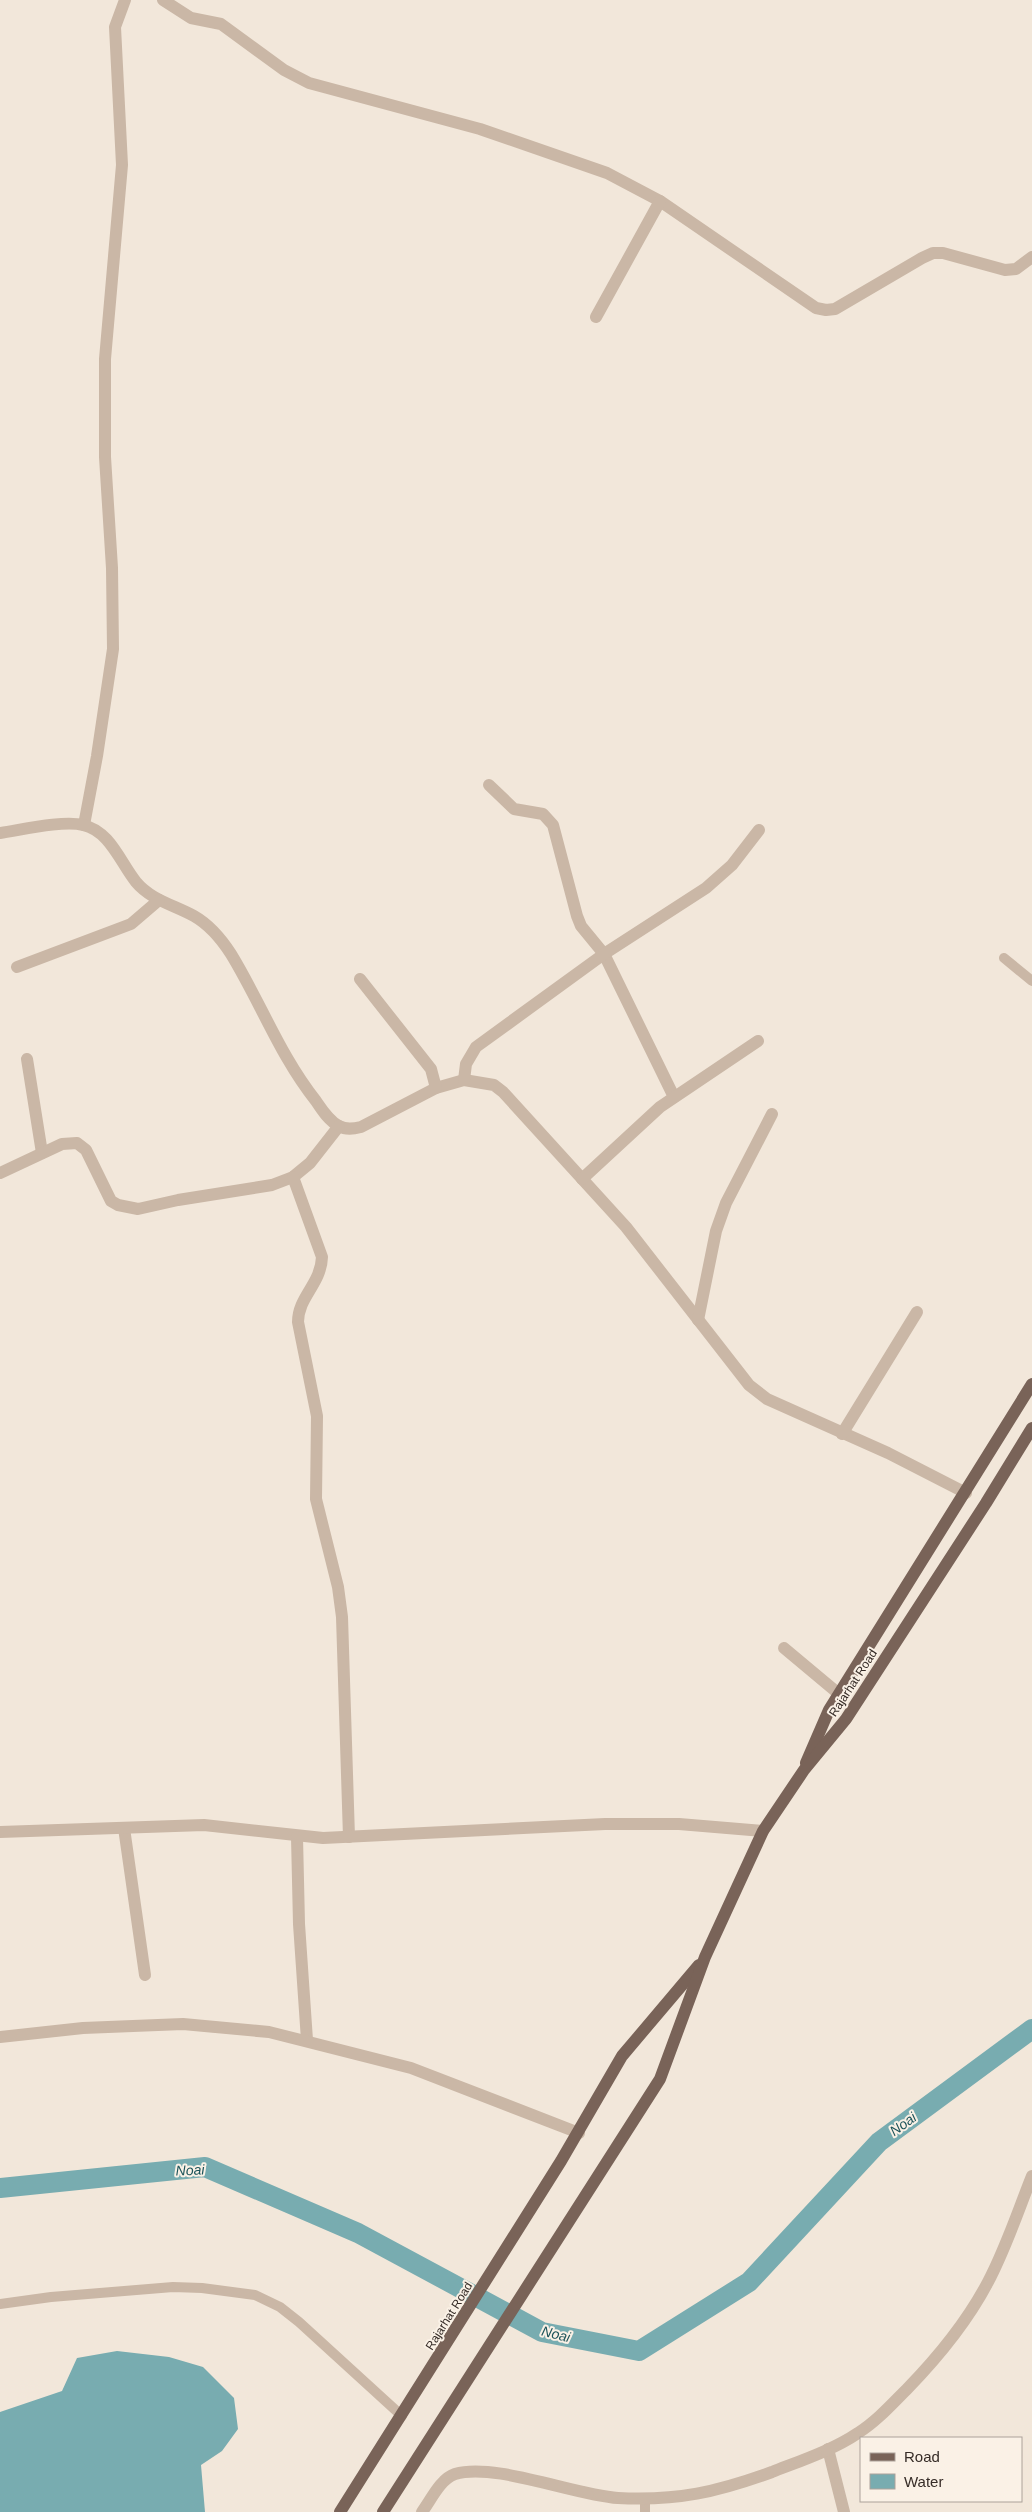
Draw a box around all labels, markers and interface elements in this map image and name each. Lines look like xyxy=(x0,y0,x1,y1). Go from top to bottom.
street label: Rajarhat Road xyxy=(826,1647,880,1719)
water label: Noai xyxy=(887,2109,920,2139)
water label: Noai xyxy=(175,2161,206,2178)
street label: Rajarhat Road xyxy=(423,2279,475,2353)
water label: Noai xyxy=(540,2323,573,2345)
legend xyxy=(860,2437,1022,2502)
text: Road xyxy=(904,2448,940,2465)
text: Water xyxy=(904,2473,943,2490)

